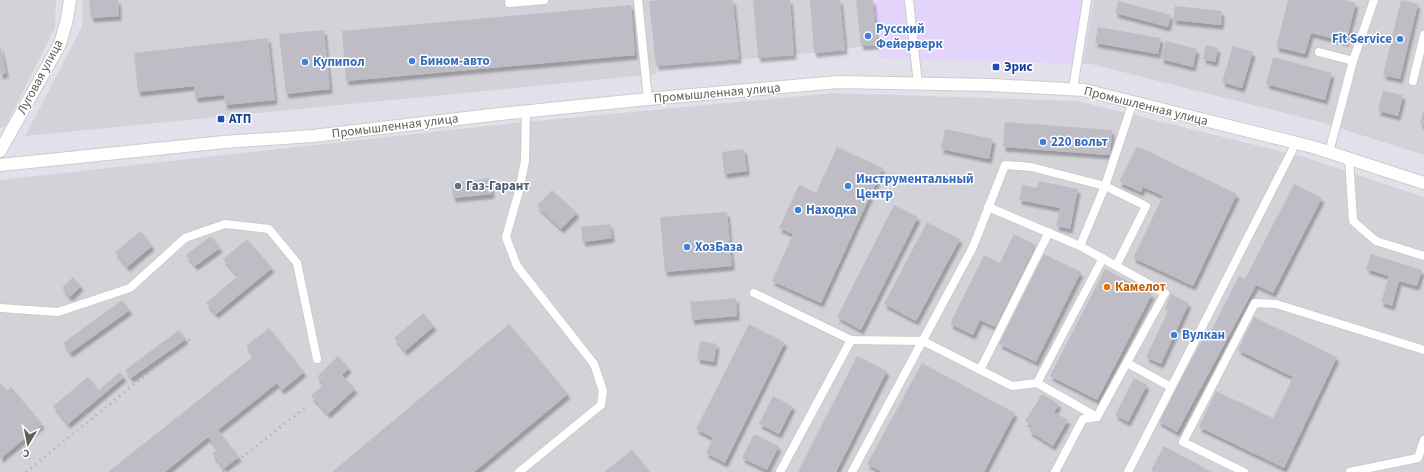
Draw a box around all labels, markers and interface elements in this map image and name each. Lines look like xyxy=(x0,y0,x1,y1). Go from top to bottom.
place label: Русский Фейерверк xyxy=(876,20,943,53)
place label: Fit Service xyxy=(1332,30,1392,48)
marker: Русский Фейерверк xyxy=(863,31,873,41)
marker: Fit Service xyxy=(1395,34,1405,44)
street label: Луговая улица xyxy=(13,36,67,118)
place label: Бином-авто xyxy=(420,52,490,70)
place label: Купипол xyxy=(313,53,365,71)
marker: Бином-авто xyxy=(407,56,417,66)
marker: Купипол xyxy=(300,57,310,67)
place label: Эрис xyxy=(1004,58,1033,76)
marker: Эрис xyxy=(991,62,1001,72)
street label: Промышленная улица xyxy=(653,78,781,108)
street label: Промышленная улица xyxy=(1082,82,1210,130)
street label: Промышленная улица xyxy=(331,109,459,143)
place label: АТП xyxy=(228,110,251,128)
marker: АТП xyxy=(216,114,226,124)
place label: 220 вольт xyxy=(1051,133,1109,151)
marker: 220 вольт xyxy=(1038,137,1048,147)
place label: Инструментальный Центр xyxy=(856,170,974,203)
place label: Газ-Гарант xyxy=(466,177,530,195)
marker: Газ-Гарант xyxy=(453,181,463,191)
marker: Инструментальный Центр xyxy=(843,181,853,191)
place label: Находка xyxy=(806,201,857,219)
marker: Находка xyxy=(793,205,803,215)
place label: ХозБаза xyxy=(695,238,743,256)
marker: ХозБаза xyxy=(682,242,692,252)
place label: Камелот xyxy=(1115,278,1166,296)
marker: Камелот xyxy=(1102,282,1112,292)
place label: Вулкан xyxy=(1182,326,1225,344)
marker: Вулкан xyxy=(1169,330,1179,340)
north arrow xyxy=(8,424,48,464)
text: С xyxy=(21,445,31,461)

